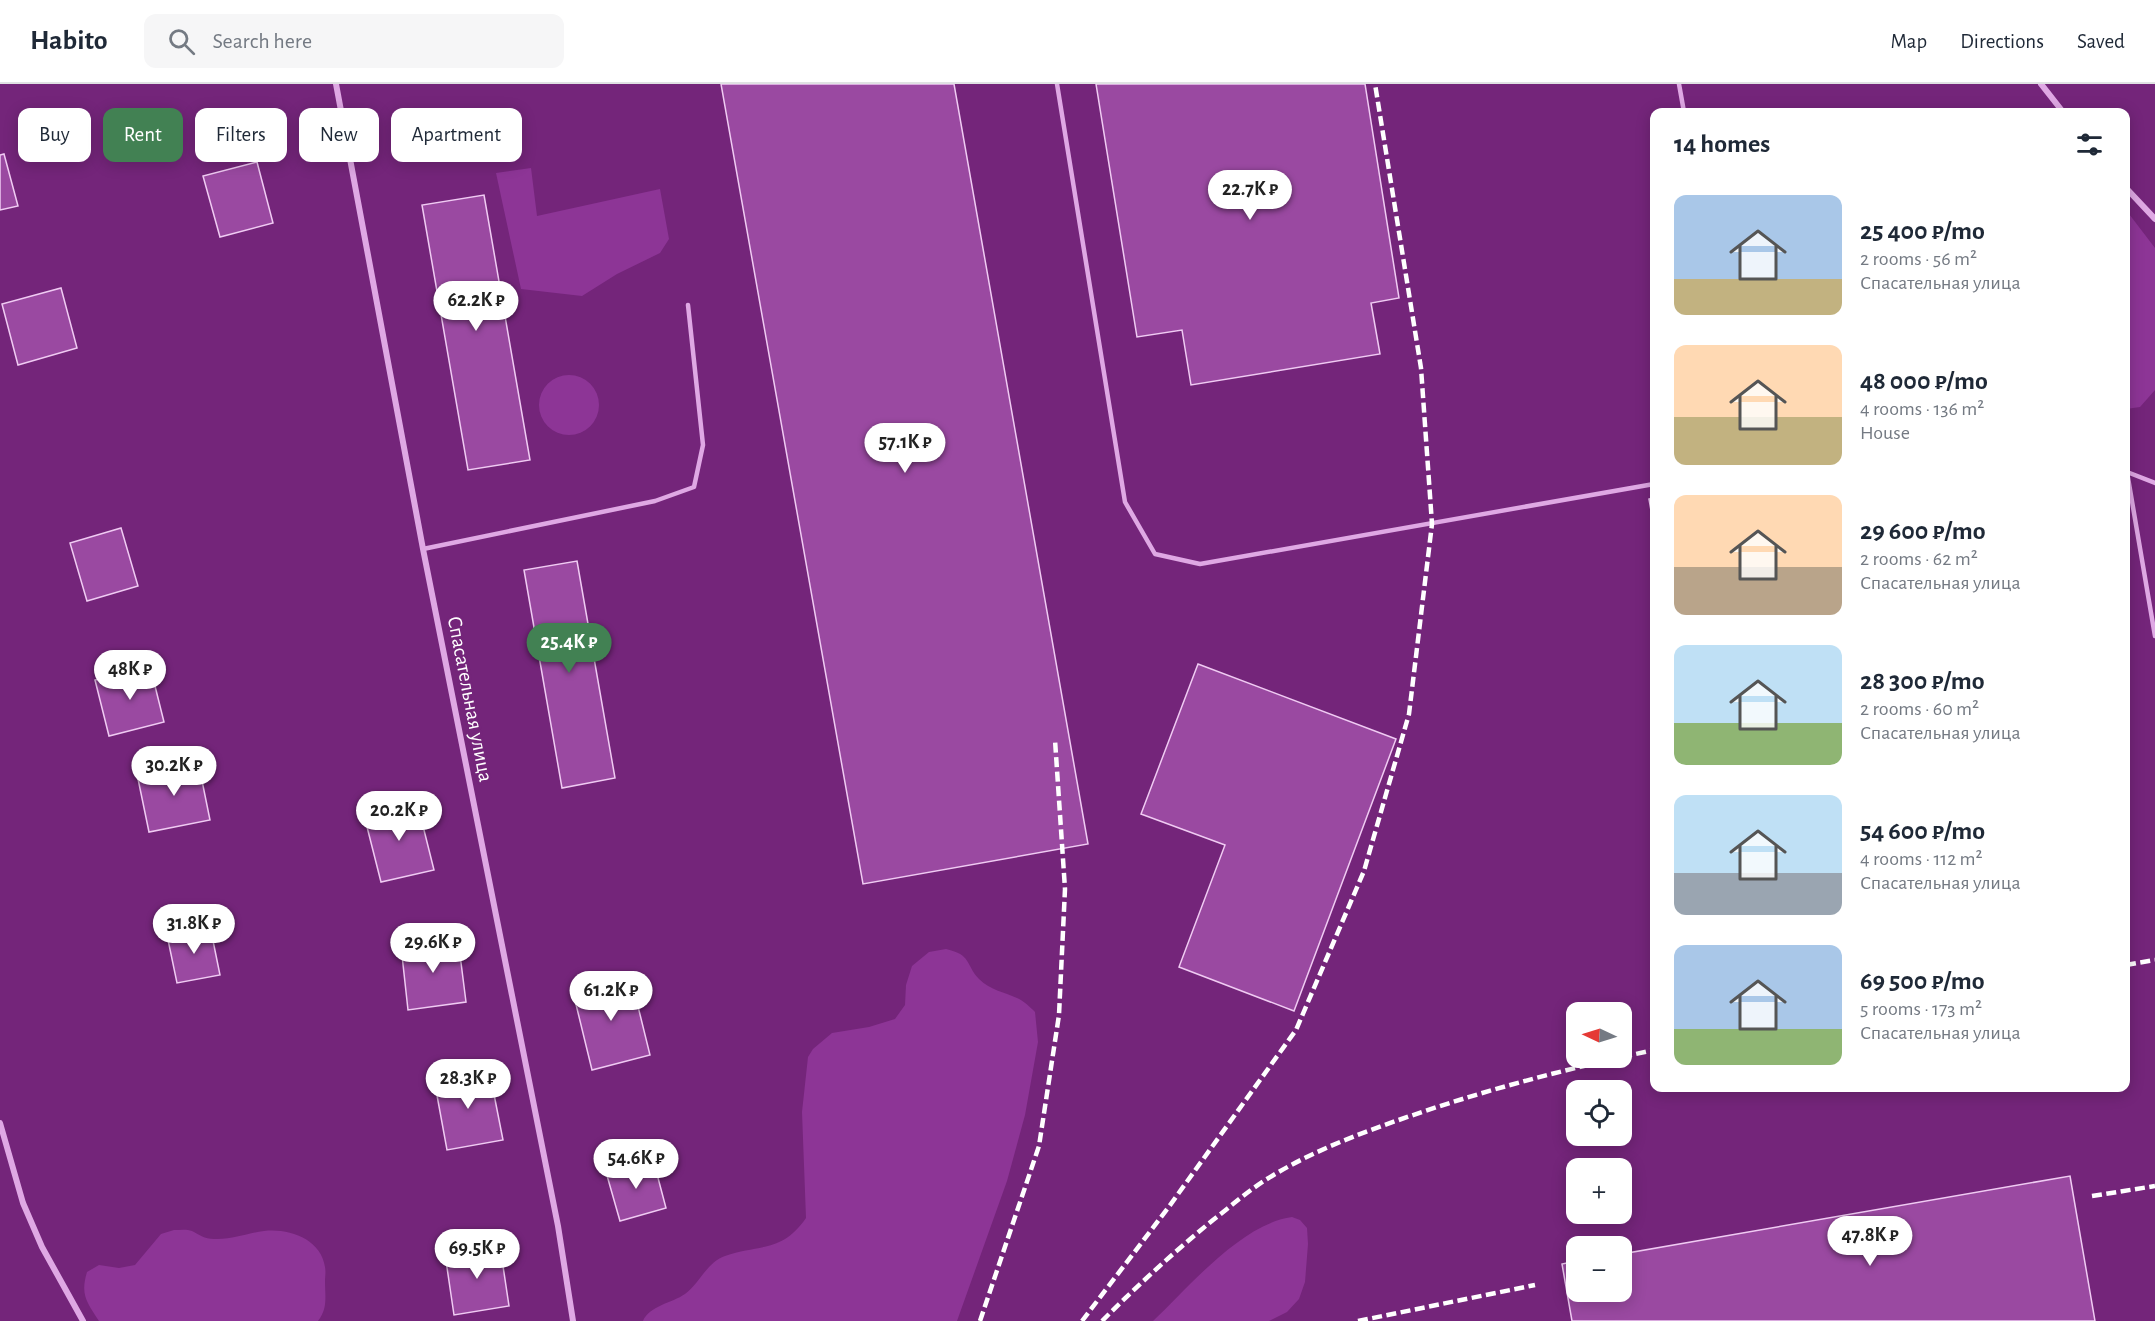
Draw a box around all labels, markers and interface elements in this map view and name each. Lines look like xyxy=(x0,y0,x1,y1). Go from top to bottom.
search box xyxy=(144,14,564,68)
icon: search xyxy=(165,25,198,58)
text: Habito xyxy=(30,27,108,55)
text: Search here xyxy=(213,30,312,52)
text: Map xyxy=(1891,31,1927,52)
text: Directions xyxy=(1960,31,2044,52)
text: Saved xyxy=(2077,31,2125,52)
chip: Buy xyxy=(18,108,91,162)
chip: Rent xyxy=(103,108,183,162)
chip: Filters xyxy=(195,108,287,162)
chip: New xyxy=(299,108,379,162)
chip: Apartment xyxy=(391,108,522,162)
icon: filters xyxy=(2073,128,2106,161)
text: 14 homes xyxy=(1674,131,1770,157)
pin: 22.7K ₽ xyxy=(1195,170,1305,221)
text: 22.7K ₽ xyxy=(1222,179,1278,199)
text: 25 400 ₽/mo xyxy=(1860,218,1985,244)
icon: home xyxy=(1722,219,1794,291)
text: 2 rooms · 56 m² xyxy=(1860,249,1977,269)
text: Спасательная улица xyxy=(1860,273,2021,293)
pin: 62.2K ₽ xyxy=(421,281,531,332)
text: 62.2K ₽ xyxy=(447,290,505,310)
text: 48 000 ₽/mo xyxy=(1860,368,1988,394)
icon: home xyxy=(1722,369,1794,441)
text: 4 rooms · 136 m² xyxy=(1860,399,1984,419)
pin: 57.1K ₽ xyxy=(850,423,960,474)
text: House xyxy=(1860,423,1910,443)
text: 57.1K ₽ xyxy=(878,432,932,452)
text: 29 600 ₽/mo xyxy=(1860,518,1986,544)
icon: home xyxy=(1722,519,1794,591)
text: 2 rooms · 62 m² xyxy=(1860,549,1978,569)
text: Спасательная улица xyxy=(1860,573,2021,593)
street label: Спасательная улица xyxy=(444,614,496,784)
pin: 25.4K ₽ xyxy=(514,623,624,674)
text: 25.4K ₽ xyxy=(541,632,597,652)
pin: 48K ₽ xyxy=(88,650,172,701)
text: 48K ₽ xyxy=(108,659,152,679)
text: 28 300 ₽/mo xyxy=(1860,668,1985,694)
icon: home xyxy=(1722,669,1794,741)
text: 2 rooms · 60 m² xyxy=(1860,699,1979,719)
text: Спасательная улица xyxy=(1860,723,2021,743)
pin: 30.2K ₽ xyxy=(119,746,229,797)
text: 30.2K ₽ xyxy=(145,755,203,775)
pin: 20.2K ₽ xyxy=(344,791,454,842)
text: 20.2K ₽ xyxy=(370,800,428,820)
text: 54 600 ₽/mo xyxy=(1860,818,1985,844)
icon: home xyxy=(1722,819,1794,891)
text: 4 rooms · 112 m² xyxy=(1860,849,1983,869)
text: Спасательная улица xyxy=(1860,873,2021,893)
pin: 31.8K ₽ xyxy=(139,904,249,955)
text: 31.8K ₽ xyxy=(167,913,221,933)
pin: 29.6K ₽ xyxy=(378,923,488,974)
text: 29.6K ₽ xyxy=(404,932,462,952)
text: 69 500 ₽/mo xyxy=(1860,968,1985,994)
icon: home xyxy=(1722,969,1794,1041)
pin: 61.2K ₽ xyxy=(556,971,666,1022)
text: 61.2K ₽ xyxy=(584,980,638,1000)
text: 5 rooms · 173 m² xyxy=(1860,999,1982,1019)
north arrow xyxy=(1566,1002,1632,1068)
map controls xyxy=(1566,1002,1632,1302)
text: Спасательная улица xyxy=(1860,1023,2021,1043)
pin: 28.3K ₽ xyxy=(413,1059,523,1110)
text: 28.3K ₽ xyxy=(440,1068,496,1088)
button: locate xyxy=(1566,1080,1632,1146)
pin: 54.6K ₽ xyxy=(581,1139,691,1190)
text: 54.6K ₽ xyxy=(608,1148,665,1168)
button: + xyxy=(1566,1158,1632,1224)
pin: 47.8K ₽ xyxy=(1815,1216,1925,1267)
text: 47.8K ₽ xyxy=(1841,1225,1899,1245)
pin: 69.5K ₽ xyxy=(422,1229,532,1280)
button: − xyxy=(1566,1236,1632,1302)
text: 69.5K ₽ xyxy=(449,1238,505,1258)

